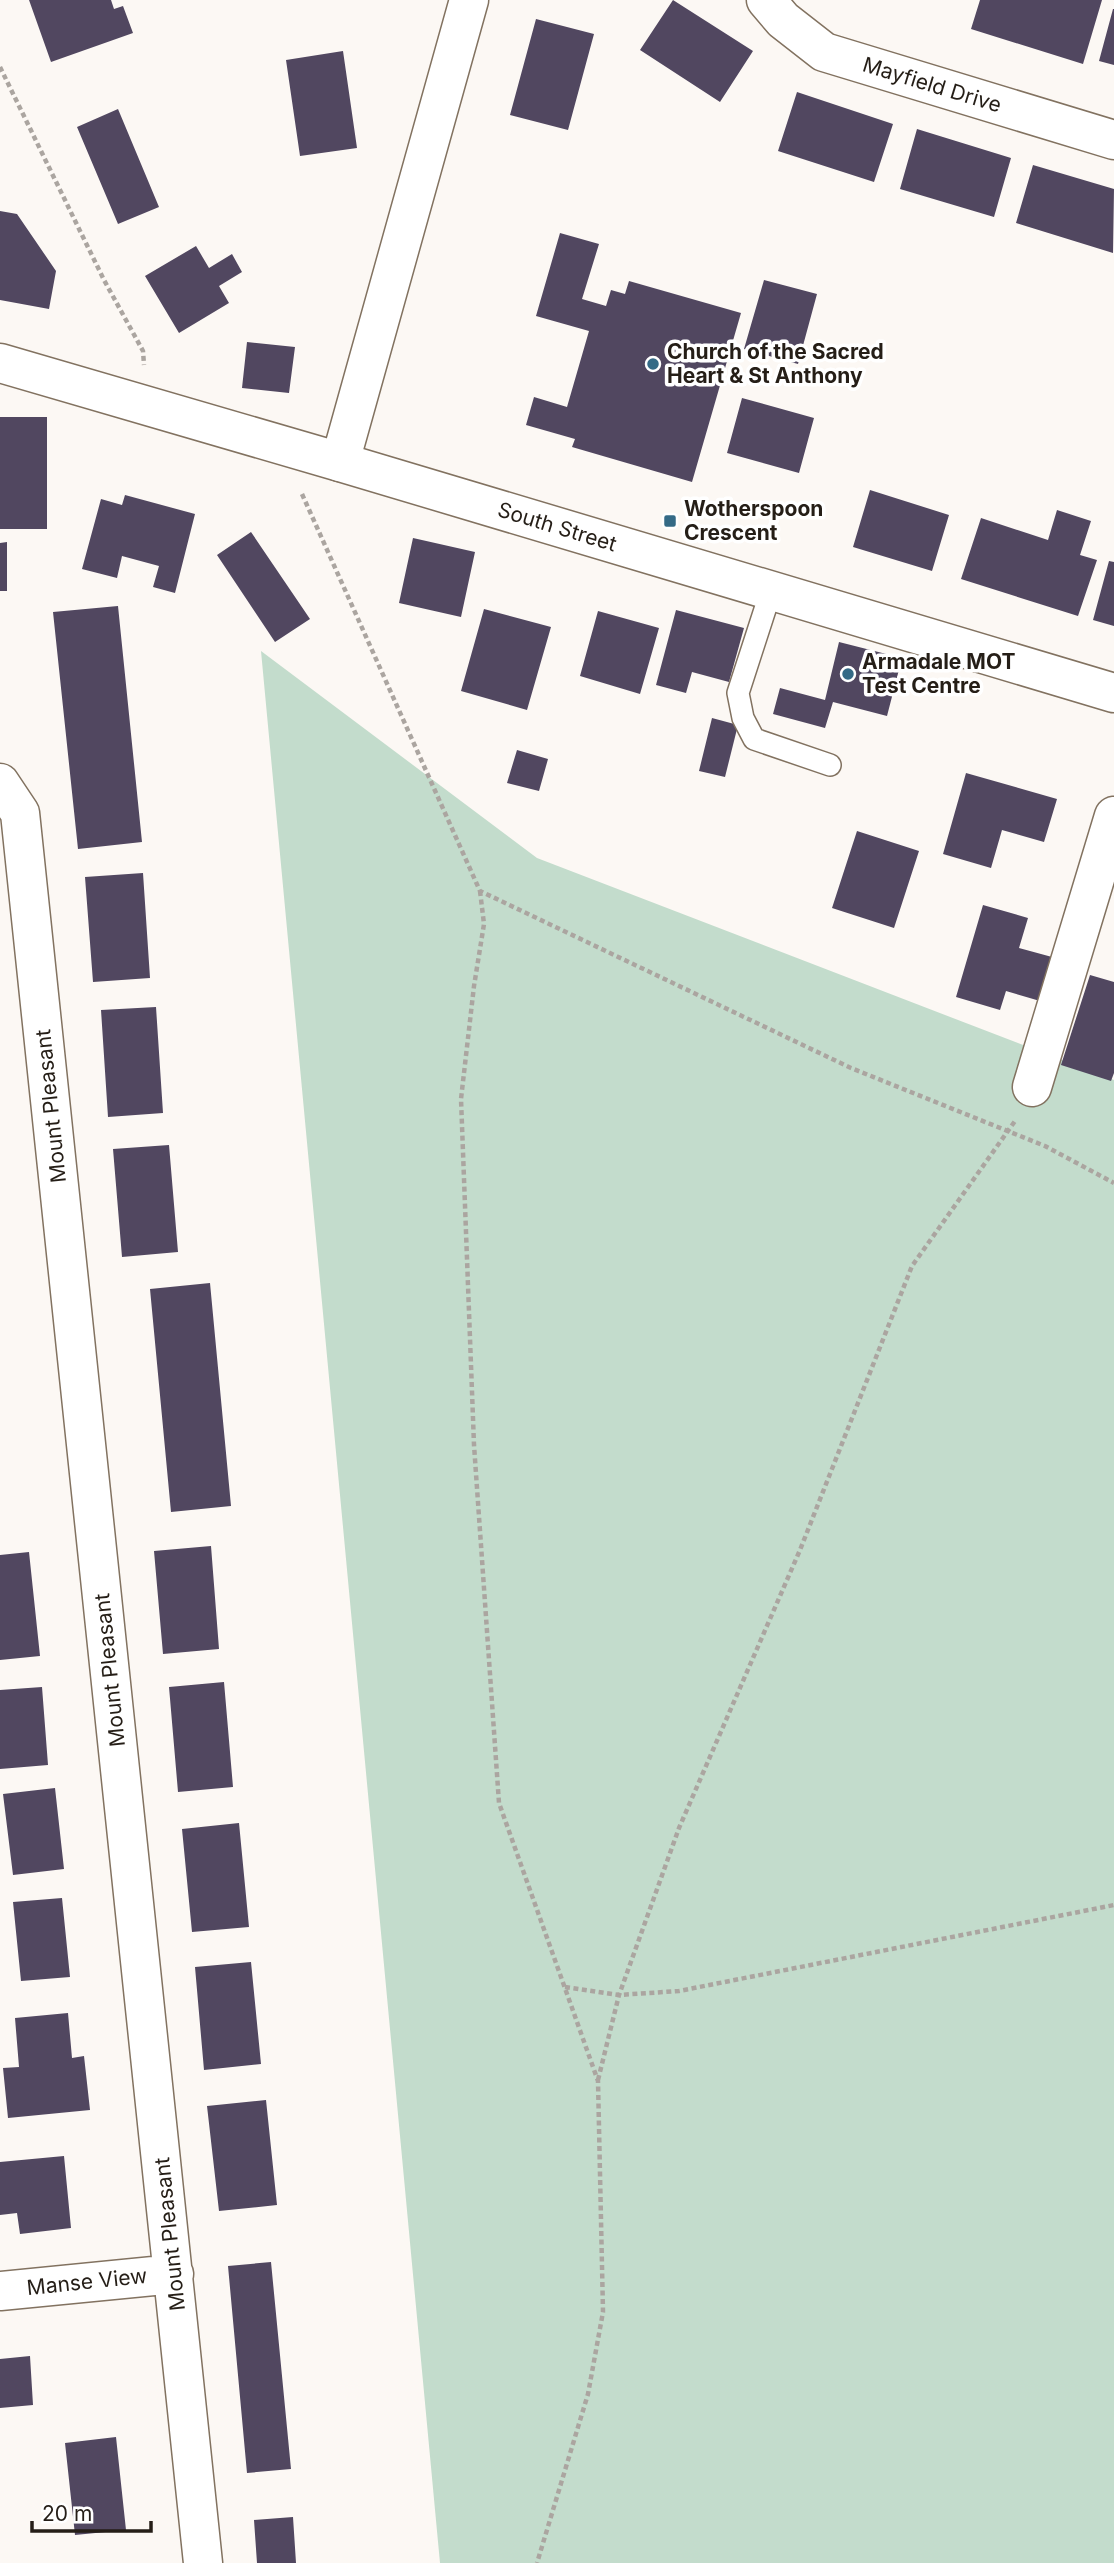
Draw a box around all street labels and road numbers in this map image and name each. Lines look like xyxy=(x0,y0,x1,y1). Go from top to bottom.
street label: Mayfield Drive xyxy=(860,52,1004,117)
street label: South Street xyxy=(495,497,620,556)
street label: Mount Pleasant xyxy=(30,1028,71,1184)
street label: Mount Pleasant xyxy=(89,1592,130,1748)
street label: Mount Pleasant xyxy=(149,2156,190,2312)
street label: Manse View xyxy=(25,2263,148,2300)

